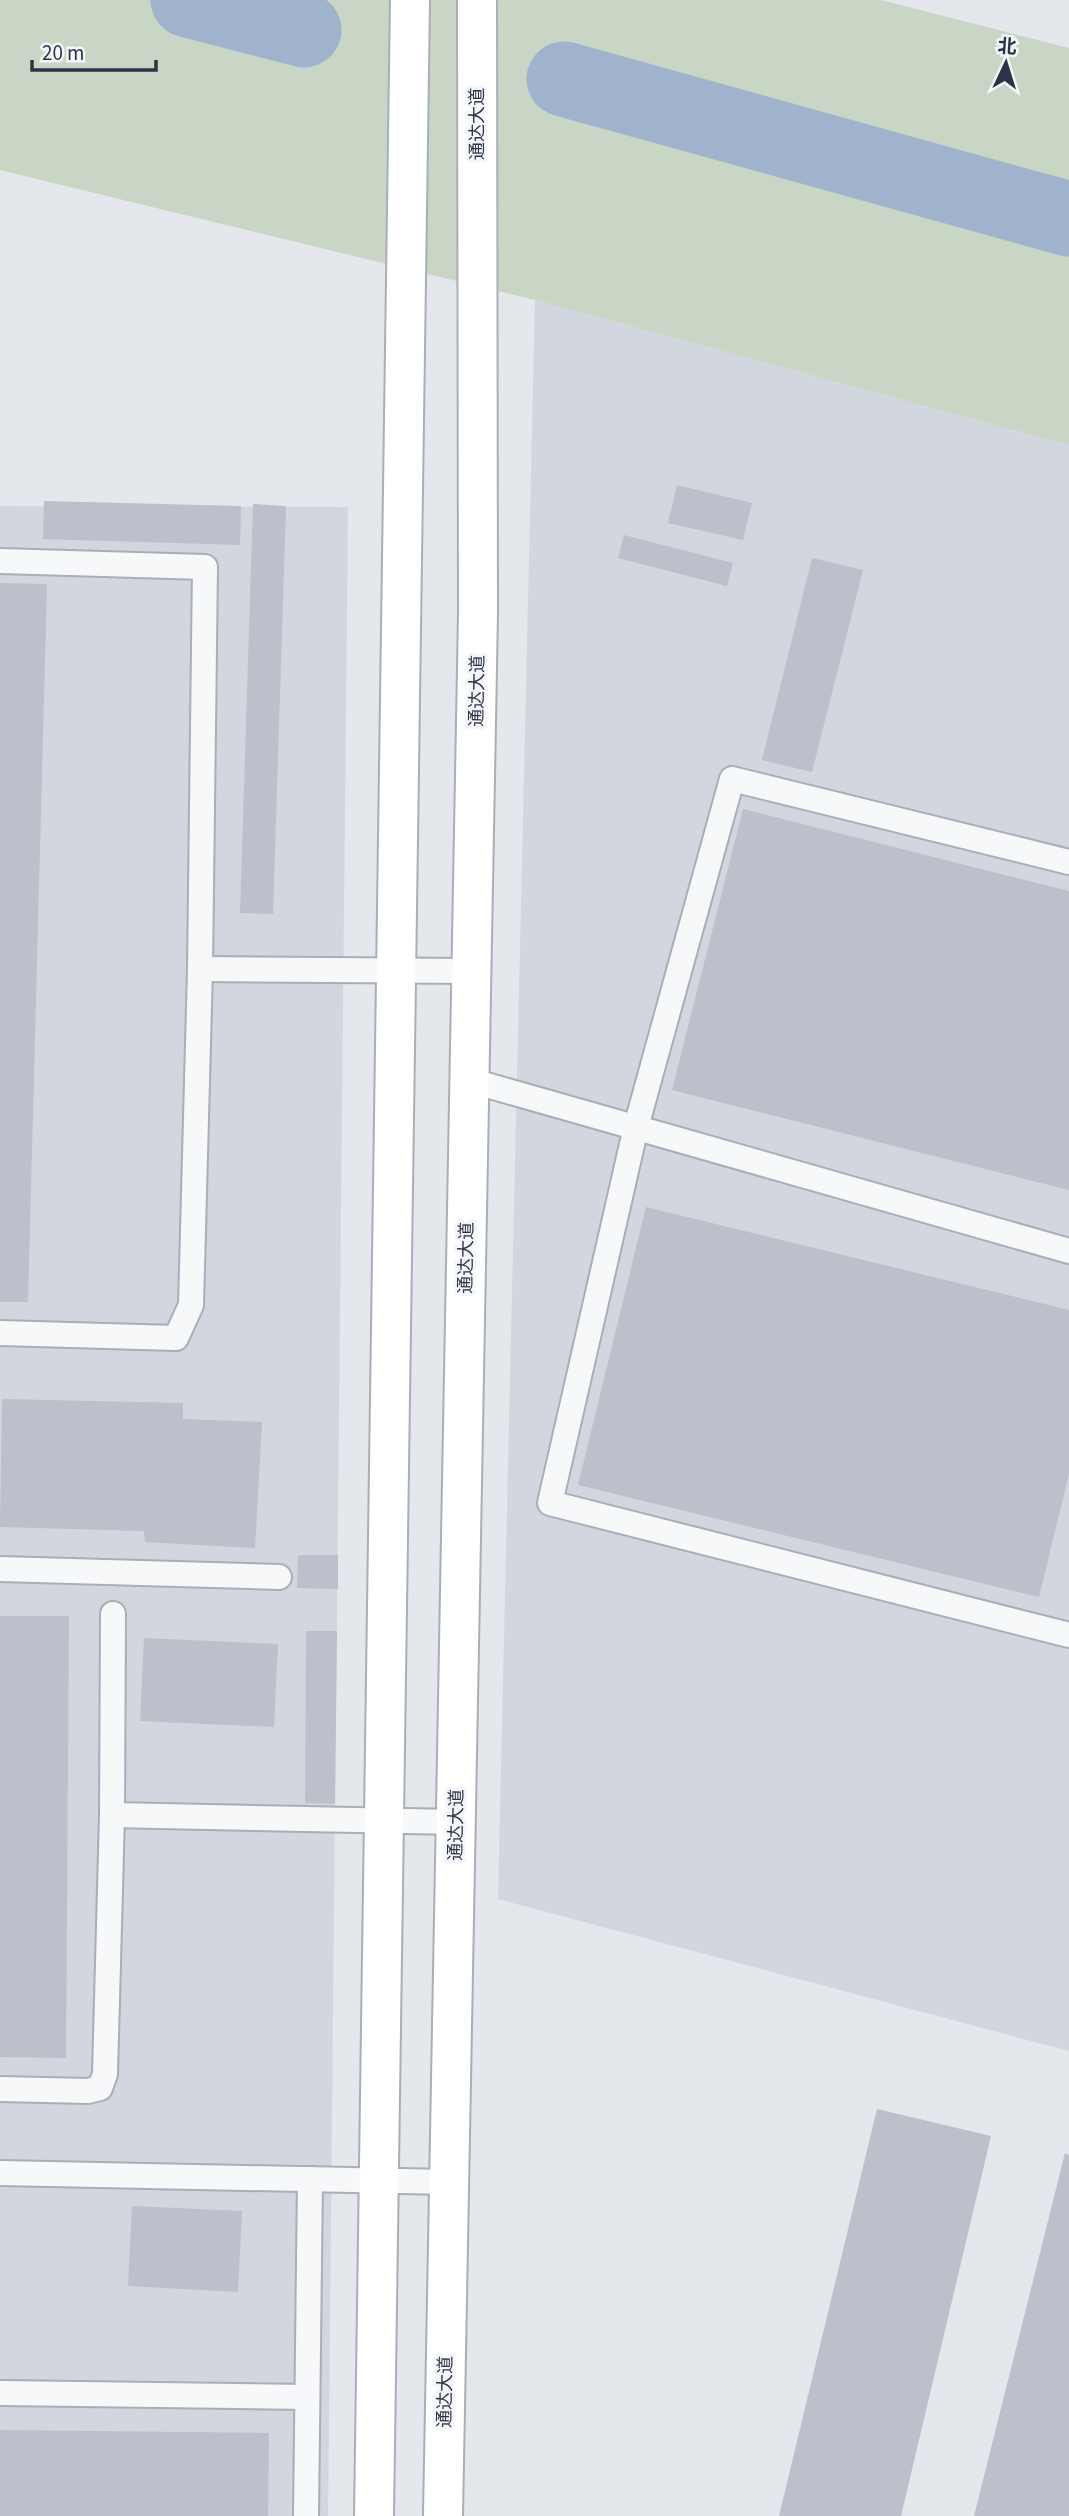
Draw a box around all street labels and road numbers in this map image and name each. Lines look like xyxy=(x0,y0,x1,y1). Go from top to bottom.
street label: 通达大道 xyxy=(465,88,490,160)
street label: 通达大道 xyxy=(464,655,491,727)
street label: 通达大道 xyxy=(453,1222,480,1294)
street label: 通达大道 xyxy=(443,1789,470,1861)
street label: 通达大道 xyxy=(432,2356,459,2428)

